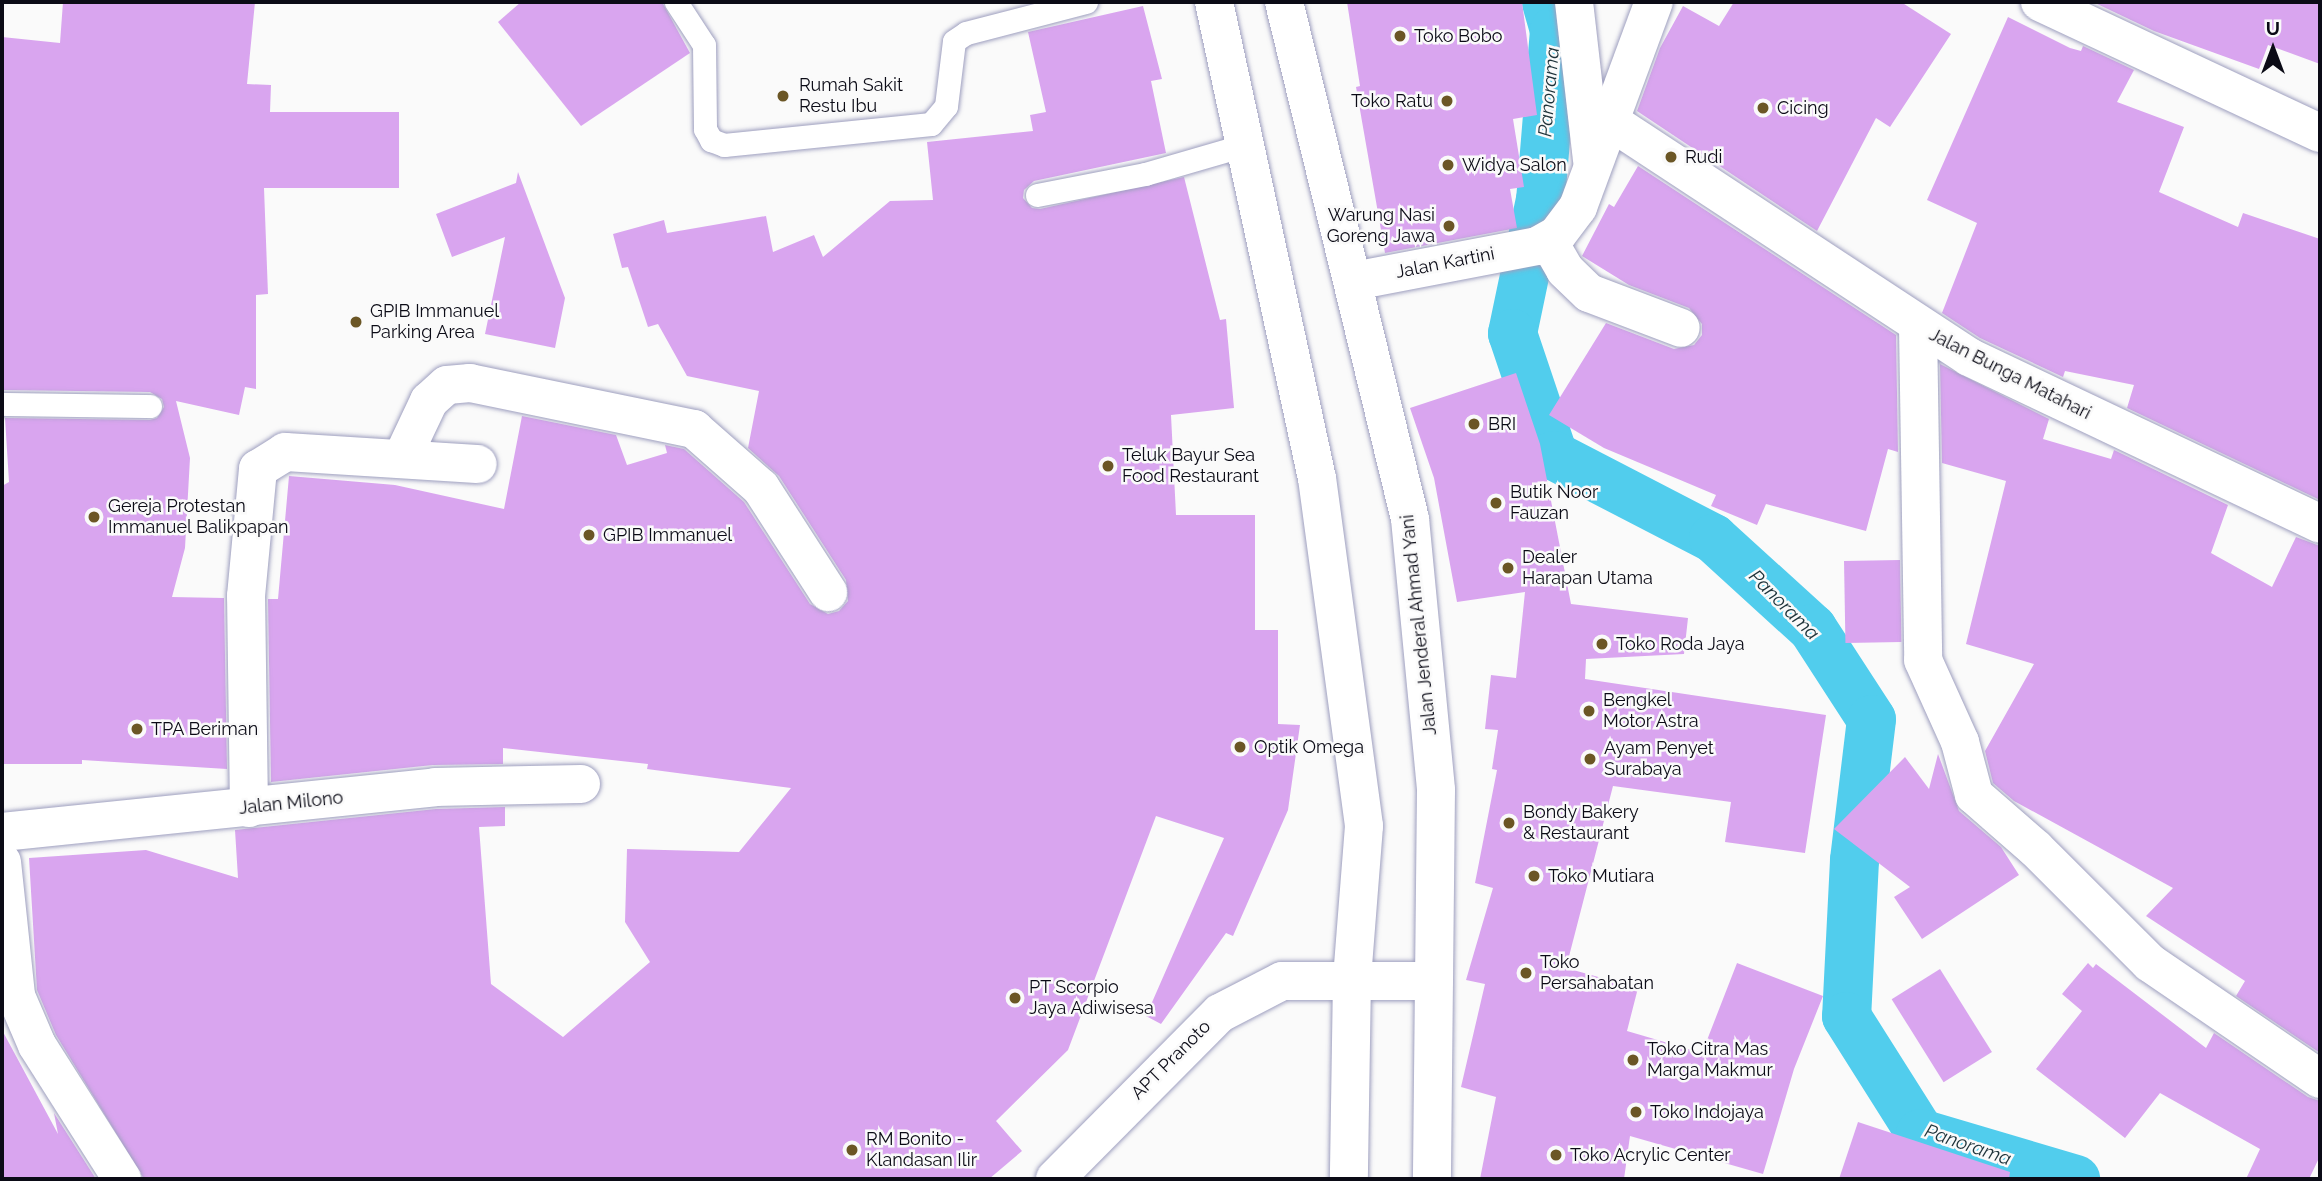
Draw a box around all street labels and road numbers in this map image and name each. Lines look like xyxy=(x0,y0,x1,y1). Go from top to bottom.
street label: Jalan Kartini xyxy=(1394,243,1496,283)
street label: Jalan Bunga Matahari xyxy=(1926,324,2094,424)
street label: Jalan Jenderal Ahmad Yani xyxy=(1397,512,1441,738)
street label: Jalan Milono xyxy=(238,787,344,819)
street label: APT Pranoto xyxy=(1127,1016,1215,1104)

